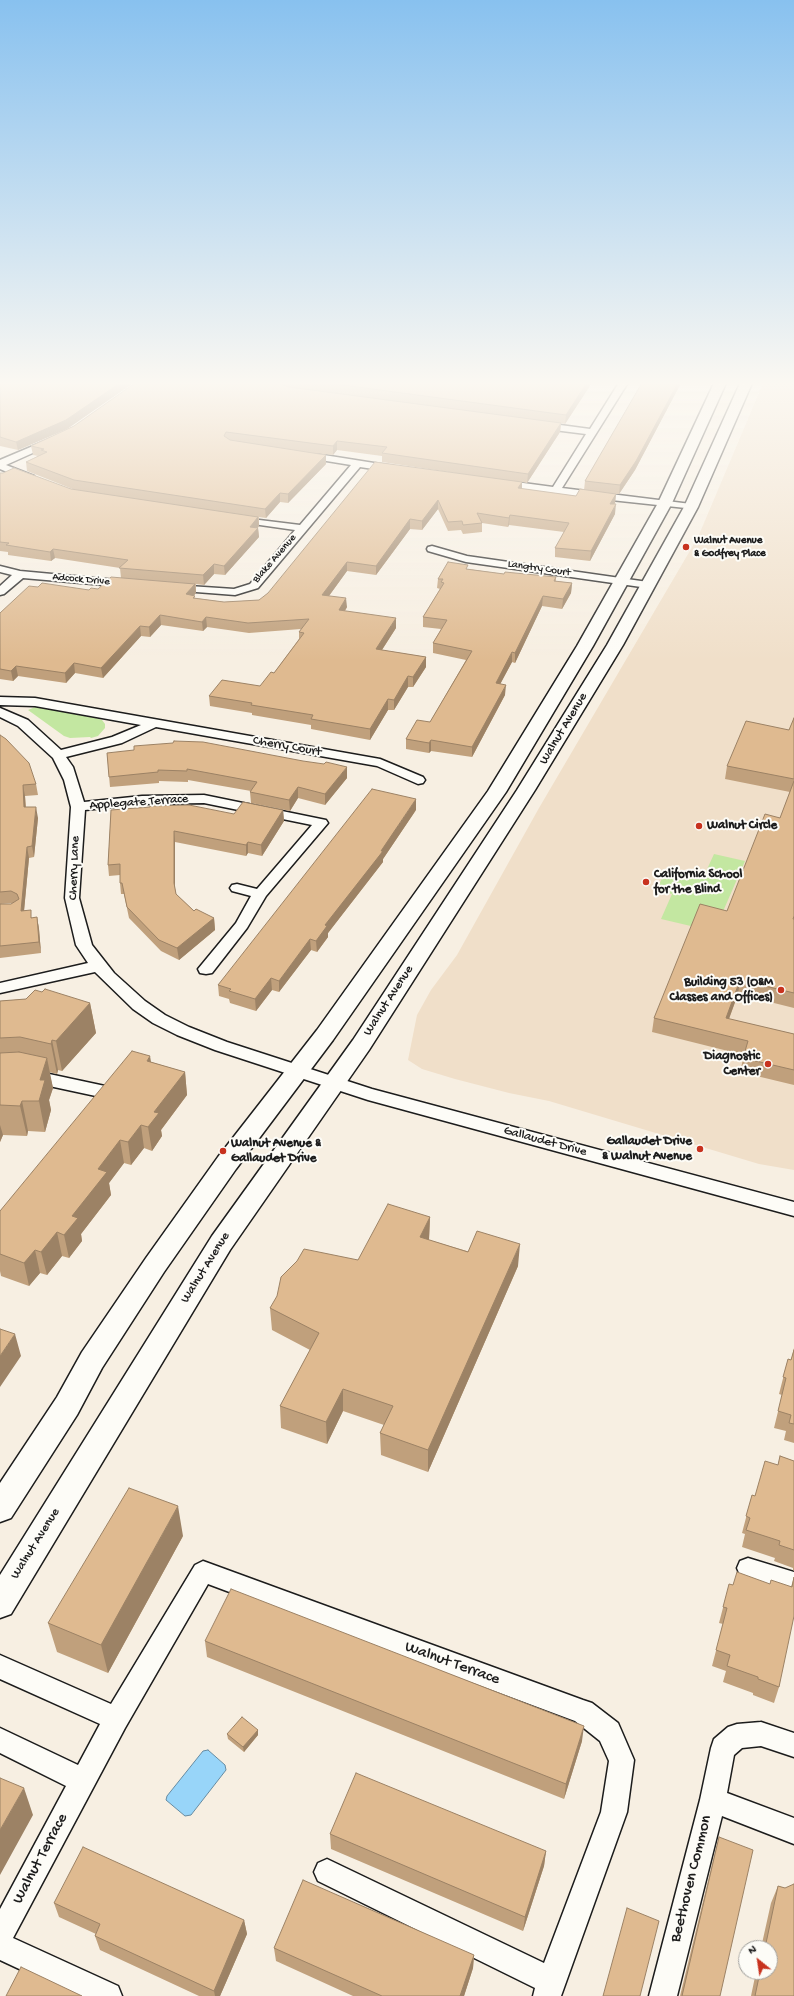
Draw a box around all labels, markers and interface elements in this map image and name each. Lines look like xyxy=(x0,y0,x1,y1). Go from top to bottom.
street label: Blake Avenue xyxy=(250,532,300,586)
place label: Walnut Avenue & Godfrey Place xyxy=(694,534,766,560)
marker: Walnut Avenue & Godfrey Place xyxy=(681,542,691,552)
street label: Langtry Court xyxy=(507,558,571,580)
street label: Adcock Drive xyxy=(52,571,110,589)
street label: Walnut Avenue xyxy=(536,690,592,768)
street label: Cherry Court xyxy=(252,733,322,761)
street label: Applegate Terrace xyxy=(89,792,189,814)
place label: Walnut Circle xyxy=(707,818,777,834)
marker: Walnut Circle xyxy=(694,821,704,831)
street label: Cherry Lane xyxy=(66,836,84,900)
place label: California School for the Blind xyxy=(654,867,742,898)
marker: California School for the Blind xyxy=(641,877,651,887)
street label: Walnut Avenue xyxy=(360,963,418,1039)
place label: Building 53 (O&M Classes and Offices) xyxy=(669,975,773,1006)
marker: Building 53 (O&M Classes and Offices) xyxy=(776,985,786,995)
place label: Diagnostic Center xyxy=(704,1049,760,1080)
marker: Diagnostic Center xyxy=(763,1059,773,1069)
street label: Gallaudet Drive xyxy=(502,1123,588,1161)
place label: Gallaudet Drive & Walnut Avenue xyxy=(602,1134,692,1165)
place label: Walnut Avenue & Gallaudet Drive xyxy=(231,1136,321,1167)
marker: Gallaudet Drive & Walnut Avenue xyxy=(695,1144,705,1154)
marker: Walnut Avenue & Gallaudet Drive xyxy=(218,1146,228,1156)
street label: Walnut Avenue xyxy=(178,1230,234,1306)
street label: Walnut Avenue xyxy=(8,1506,64,1582)
street label: Walnut Terrace xyxy=(402,1638,502,1690)
street label: Walnut Terrace xyxy=(9,1810,73,1908)
street label: Beethoven Common xyxy=(667,1813,717,1945)
north arrow xyxy=(738,1940,778,1980)
text: N xyxy=(746,1943,759,1957)

